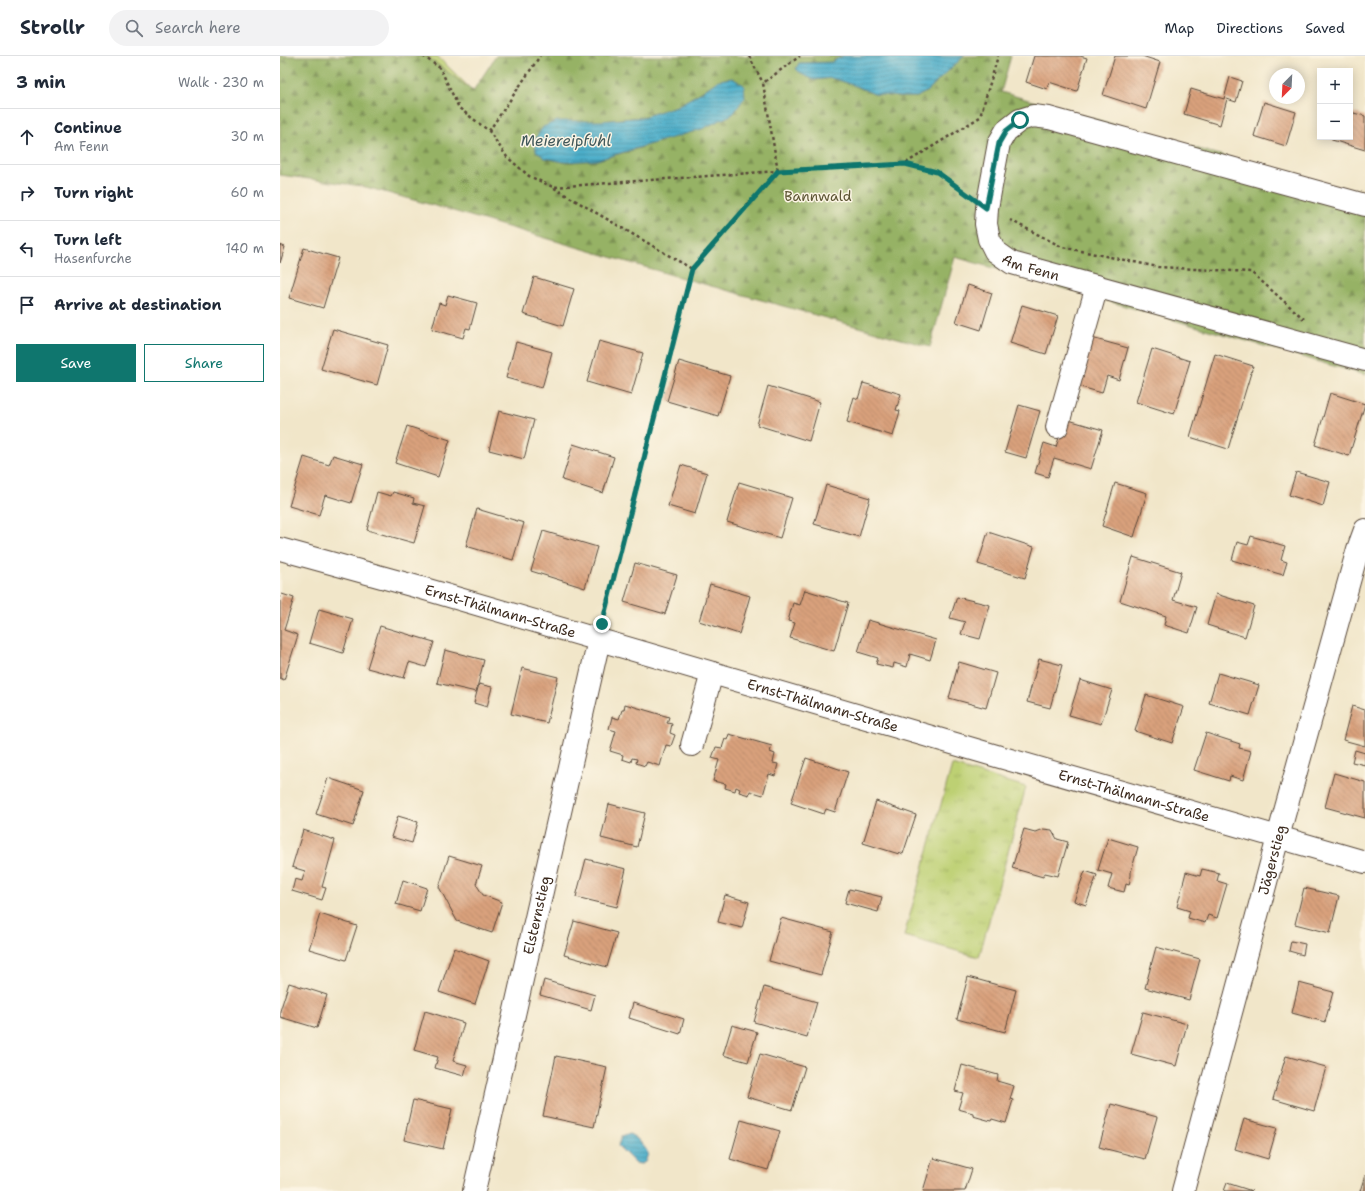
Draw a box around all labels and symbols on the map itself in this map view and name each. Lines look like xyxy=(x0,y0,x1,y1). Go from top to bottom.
north arrow xyxy=(1269,68,1305,104)
route start xyxy=(1011,111,1029,129)
water label: Meiereipfuhl xyxy=(521,131,611,151)
park label: Bannwald xyxy=(784,187,852,205)
street label: Am Fenn xyxy=(998,250,1062,285)
street label: Ernst-Thälmann-Straße xyxy=(423,580,578,642)
route end xyxy=(593,615,611,633)
street label: Ernst-Thälmann-Straße xyxy=(745,675,901,736)
street label: Ernst-Thälmann-Straße xyxy=(1056,765,1212,826)
street label: Jägerstieg xyxy=(1254,823,1290,897)
street label: Elsternstieg xyxy=(519,874,554,956)

